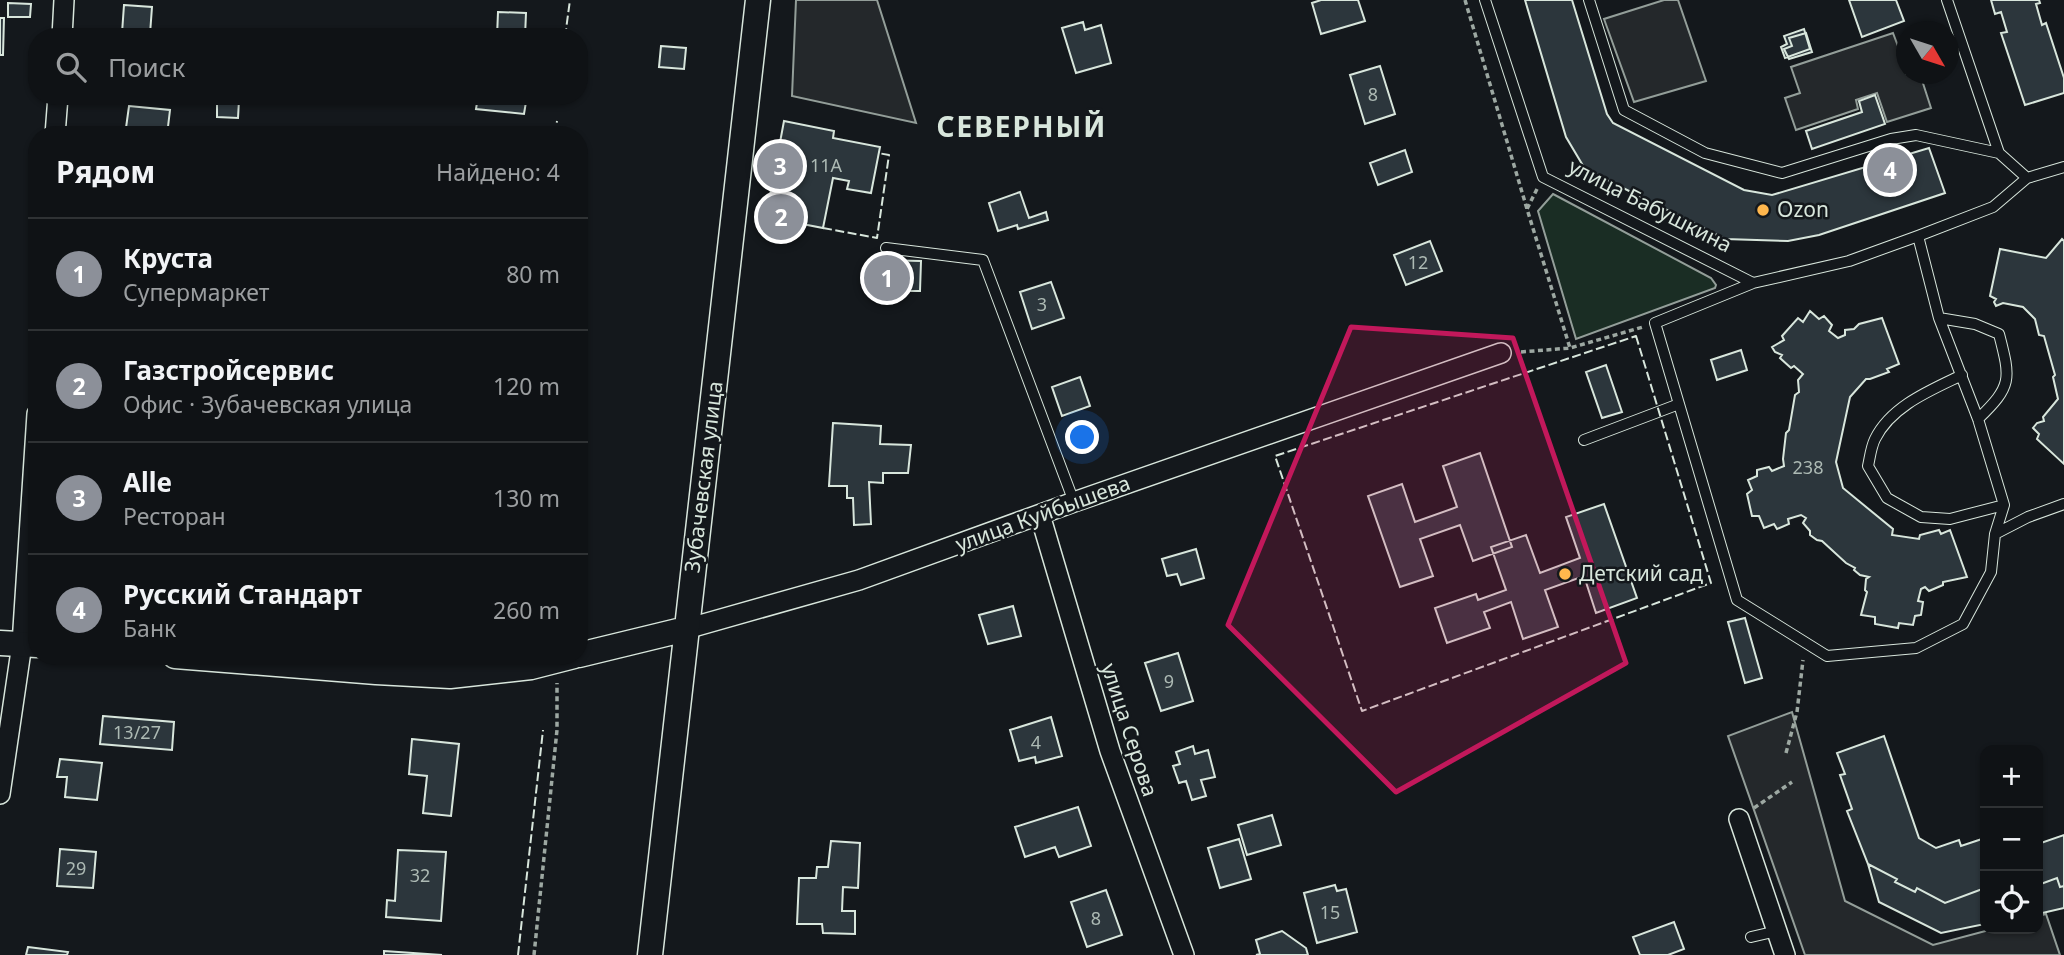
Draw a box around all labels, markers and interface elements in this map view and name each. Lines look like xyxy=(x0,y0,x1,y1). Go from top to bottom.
north arrow xyxy=(1896,21,1959,84)
search box xyxy=(28,28,588,105)
icon: search xyxy=(52,48,90,86)
text: Поиск xyxy=(108,49,185,85)
house number: 8 xyxy=(1368,82,1378,106)
district label: СЕВЕРНЫЙ xyxy=(937,107,1107,145)
pin: 3 xyxy=(757,140,803,192)
pin: 4 xyxy=(1867,144,1913,196)
text: Рядом xyxy=(56,151,155,192)
street label: улица Бабушкина xyxy=(1564,152,1737,258)
house number: 11А xyxy=(810,153,843,177)
text: Найдено: 4 xyxy=(436,156,560,188)
pin: 2 xyxy=(758,191,804,243)
place label: Ozon xyxy=(1777,195,1829,223)
marker: Ozon xyxy=(1755,202,1771,218)
text: Круста xyxy=(123,240,213,276)
house number: 12 xyxy=(1408,250,1428,274)
pin: 1 xyxy=(864,252,910,304)
text: 1 xyxy=(72,258,86,290)
text: 80 m xyxy=(506,258,560,290)
text: Супермаркет xyxy=(123,276,269,308)
house number: 3 xyxy=(1037,292,1047,316)
text: Газстройсервис xyxy=(123,352,334,388)
text: 2 xyxy=(72,370,86,402)
text: 120 m xyxy=(493,370,560,402)
street label: Зубачевская улица xyxy=(677,380,729,574)
text: Офис · Зубачевская улица xyxy=(123,388,412,420)
your location xyxy=(1065,420,1099,454)
house number: 238 xyxy=(1793,455,1823,479)
text: Alle xyxy=(123,464,172,500)
street label: улица Куйбышева xyxy=(951,468,1134,558)
text: 3 xyxy=(72,482,86,514)
text: 130 m xyxy=(493,482,560,514)
text: Ресторан xyxy=(123,500,226,532)
place label: Детский сад xyxy=(1579,559,1703,587)
marker: Детский сад xyxy=(1557,566,1573,582)
text: Русский Стандарт xyxy=(123,576,362,612)
text: 4 xyxy=(72,594,86,626)
text: 260 m xyxy=(493,594,560,626)
text: Банк xyxy=(123,612,176,644)
street label: улица Серова xyxy=(1095,659,1165,800)
house number: 9 xyxy=(1164,669,1174,693)
house number: 13/27 xyxy=(113,720,161,744)
house number: 4 xyxy=(1031,730,1041,754)
map controls xyxy=(1980,745,2043,934)
button: + xyxy=(1980,745,2043,808)
button: − xyxy=(1980,808,2043,871)
house number: 29 xyxy=(66,856,86,880)
house number: 32 xyxy=(410,863,430,887)
button: locate xyxy=(1980,871,2043,934)
house number: 15 xyxy=(1320,900,1340,924)
house number: 8 xyxy=(1091,906,1101,930)

